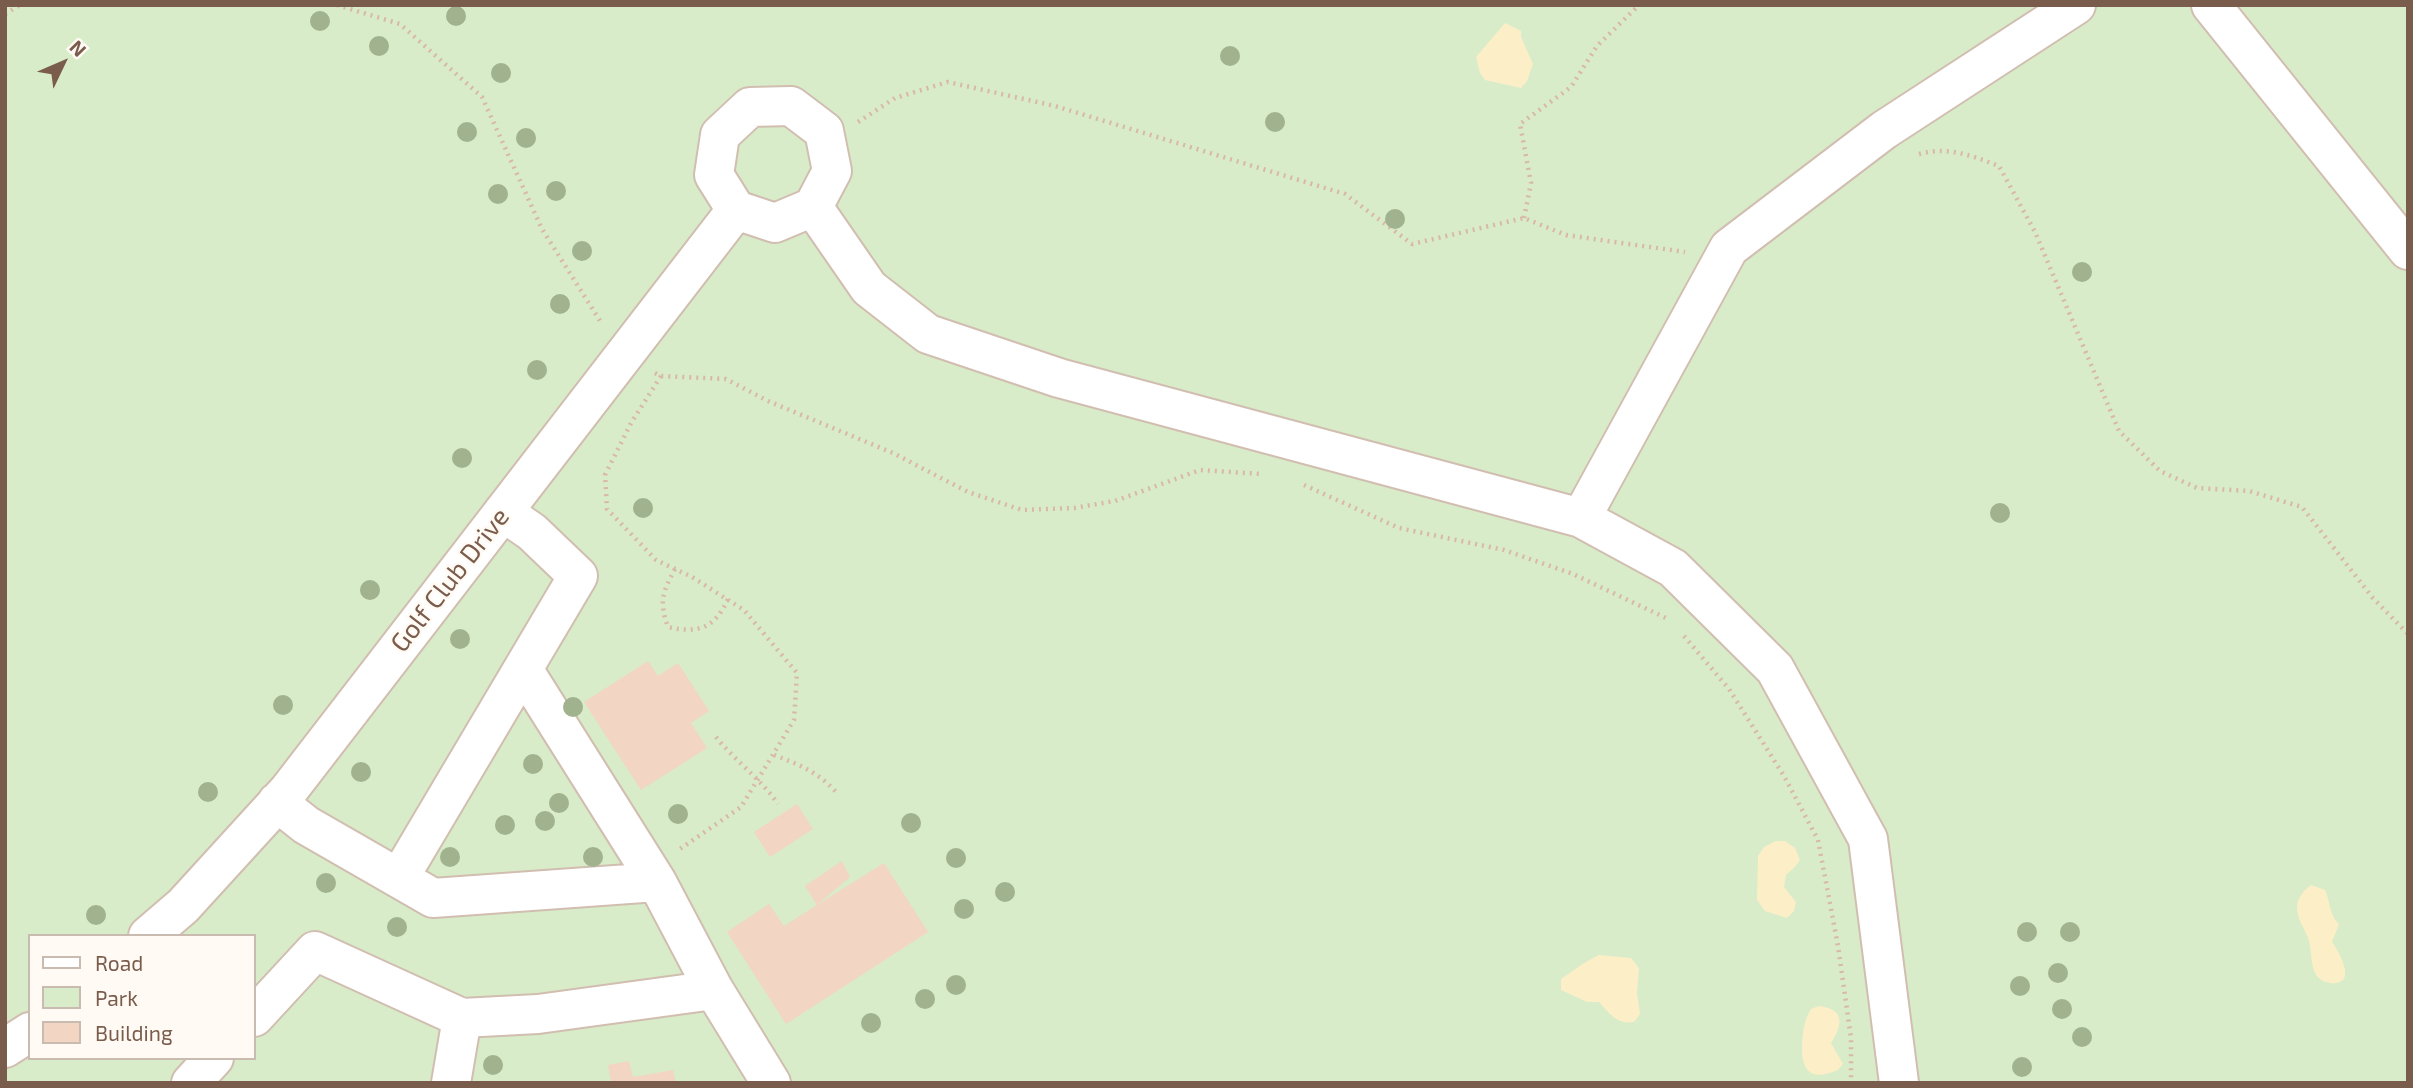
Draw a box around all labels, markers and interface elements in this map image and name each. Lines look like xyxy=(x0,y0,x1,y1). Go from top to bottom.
north arrow xyxy=(28,28,98,98)
text: N xyxy=(65,35,92,61)
street label: Golf Club Drive xyxy=(384,502,516,658)
legend xyxy=(28,934,256,1060)
text: Road xyxy=(95,950,143,975)
text: Park xyxy=(95,985,138,1010)
text: Building xyxy=(95,1020,173,1045)

